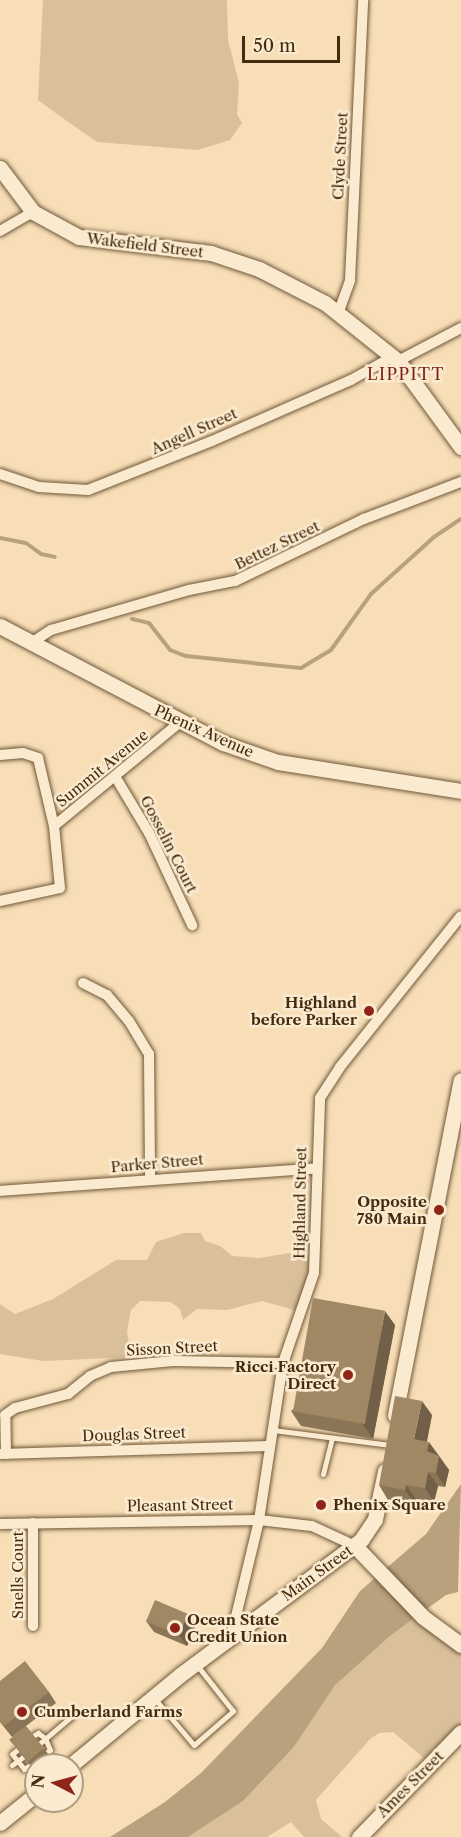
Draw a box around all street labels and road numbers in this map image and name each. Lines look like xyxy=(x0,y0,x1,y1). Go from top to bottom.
street label: Clyde Street xyxy=(329,112,351,200)
street label: Wakefield Street xyxy=(86,229,204,261)
street label: Angell Street xyxy=(148,404,240,458)
street label: Bettez Street xyxy=(232,517,322,573)
street label: Phenix Avenue xyxy=(151,701,257,761)
street label: Summit Avenue xyxy=(52,725,152,811)
street label: Gosselin Court xyxy=(137,792,201,896)
street label: Highland Street xyxy=(290,1147,310,1259)
street label: Parker Street xyxy=(110,1150,204,1176)
street label: Sisson Street xyxy=(126,1337,218,1359)
street label: Douglas Street xyxy=(82,1423,186,1445)
street label: Pleasant Street xyxy=(127,1495,233,1515)
street label: Snells Court xyxy=(9,1531,27,1619)
street label: Main Street xyxy=(278,1541,356,1605)
street label: Ames Street xyxy=(373,1747,447,1821)

